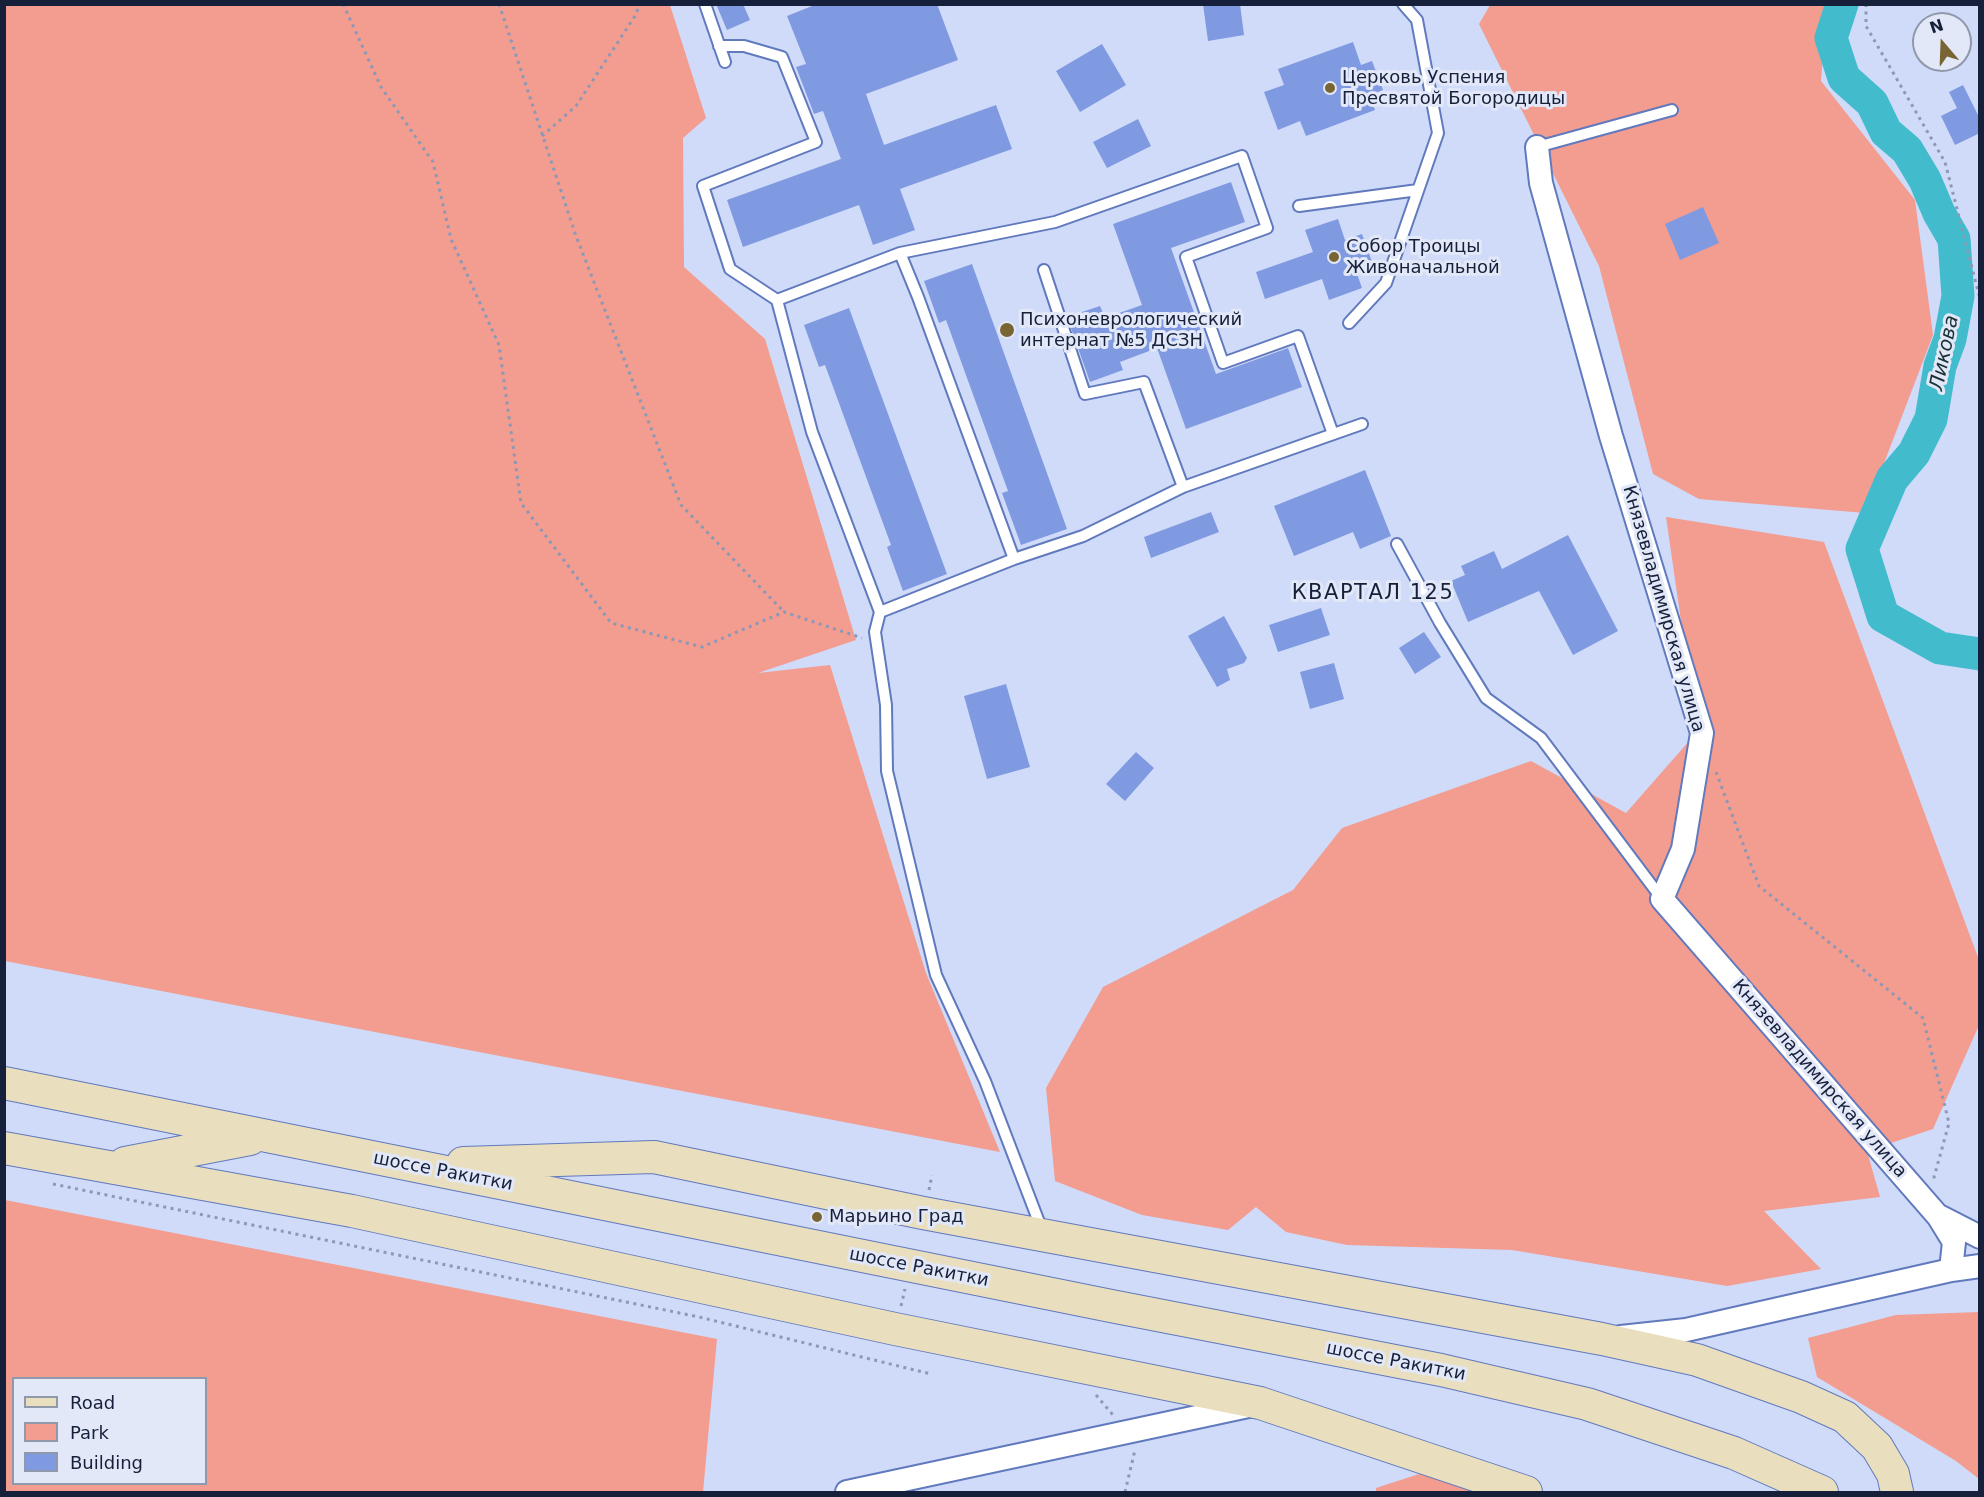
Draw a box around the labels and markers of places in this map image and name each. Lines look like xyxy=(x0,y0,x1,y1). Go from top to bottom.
place label: Церковь Успения Пресвятой Богородицы xyxy=(1342,67,1565,110)
marker: Церковь Успения Пресвятой Богородицы xyxy=(1323,81,1337,95)
place label: Собор Троицы Живоначальной xyxy=(1346,236,1500,278)
marker: Собор Троицы Живоначальной xyxy=(1327,250,1341,264)
place label: Психоневрологический интернат №5 ДСЗН xyxy=(1020,309,1242,352)
marker: Психоневрологический интернат №5 ДСЗН xyxy=(998,321,1016,339)
place label: Марьино Град xyxy=(829,1206,964,1228)
marker: Марьино Град xyxy=(810,1210,824,1224)

